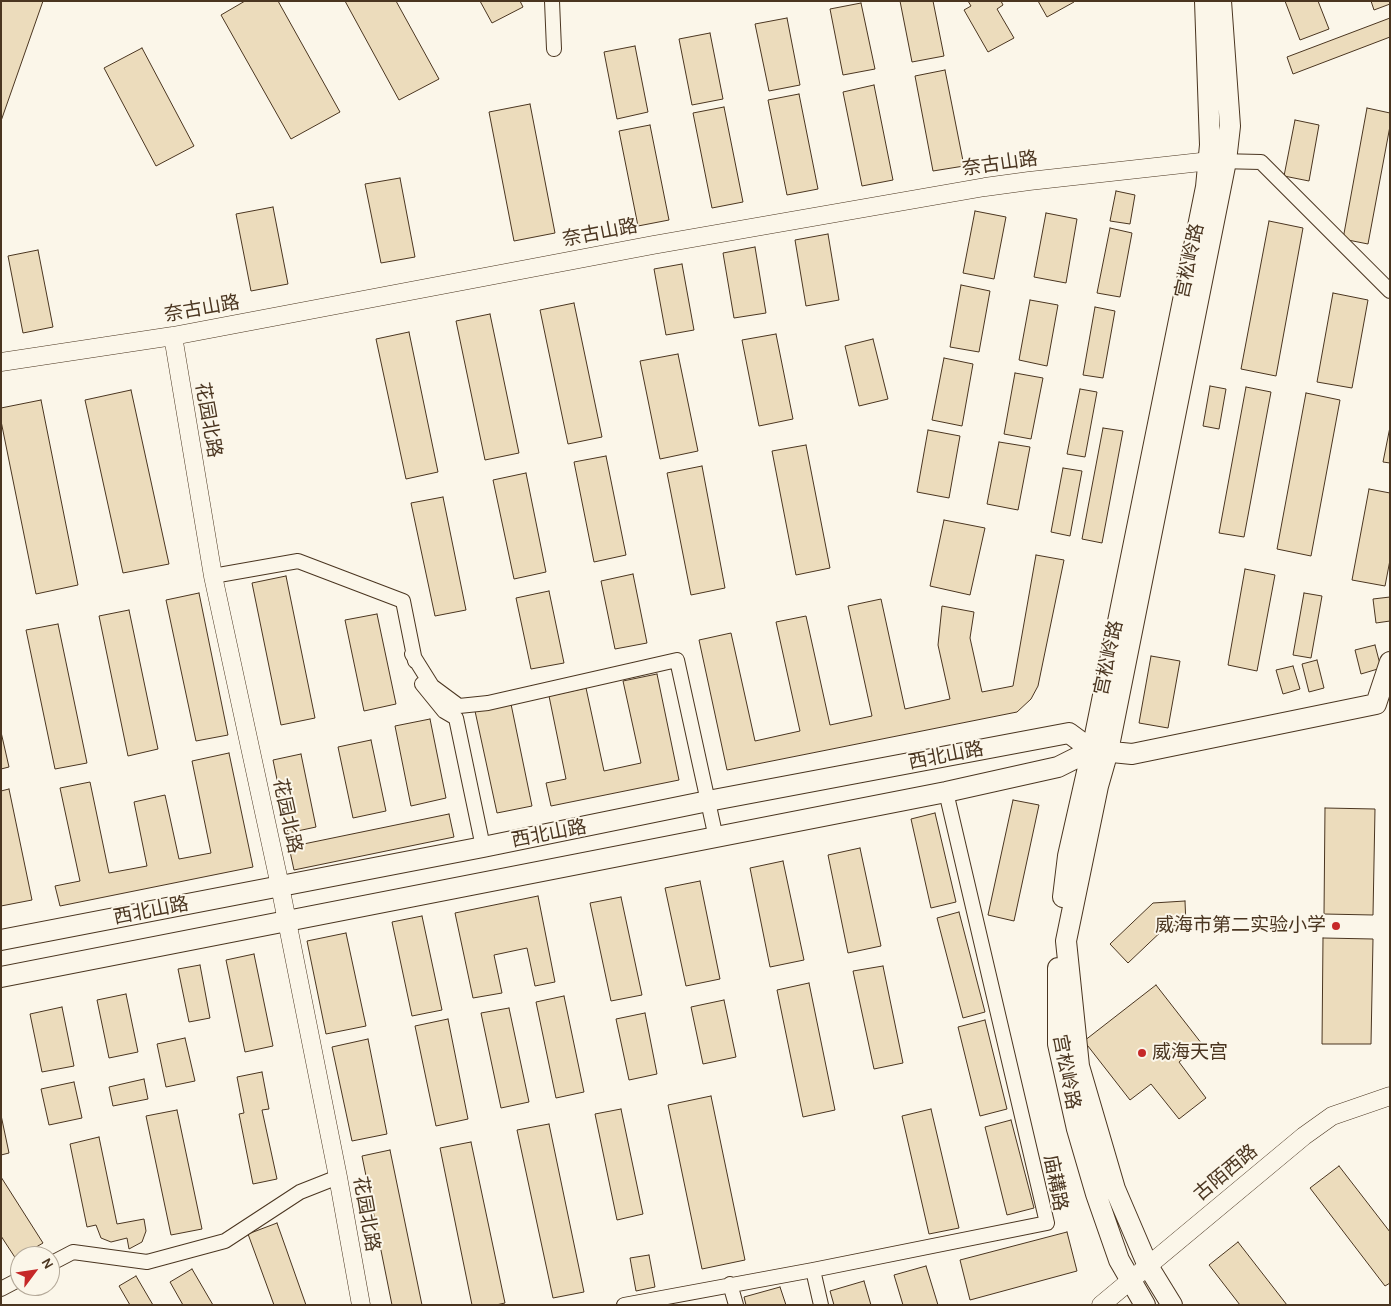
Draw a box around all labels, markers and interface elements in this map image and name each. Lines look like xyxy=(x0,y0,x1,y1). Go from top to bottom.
street label: 奈古山路 xyxy=(961,147,1039,181)
street label: 奈古山路 xyxy=(561,215,639,251)
street label: 宫松岭路 xyxy=(1171,221,1209,301)
street label: 奈古山路 xyxy=(163,291,241,327)
street label: 花园北路 xyxy=(190,381,226,459)
street label: 宫松岭路 xyxy=(1090,618,1128,698)
street label: 西北山路 xyxy=(907,738,985,774)
street label: 花园北路 xyxy=(268,776,306,856)
street label: 西北山路 xyxy=(510,816,588,852)
street label: 西北山路 xyxy=(112,893,190,929)
place label: 威海市第二实验小学 xyxy=(1155,915,1326,937)
marker: 威海市第二实验小学 xyxy=(1330,920,1342,932)
street label: 宫松岭路 xyxy=(1048,1033,1084,1111)
place label: 威海天宫 xyxy=(1152,1042,1228,1064)
marker: 威海天宫 xyxy=(1136,1047,1148,1059)
street label: 古陌西路 xyxy=(1190,1140,1262,1206)
street label: 庙耩路 xyxy=(1038,1153,1072,1213)
street label: 花园北路 xyxy=(348,1175,384,1253)
north arrow xyxy=(10,1246,60,1296)
text: N xyxy=(38,1255,57,1272)

